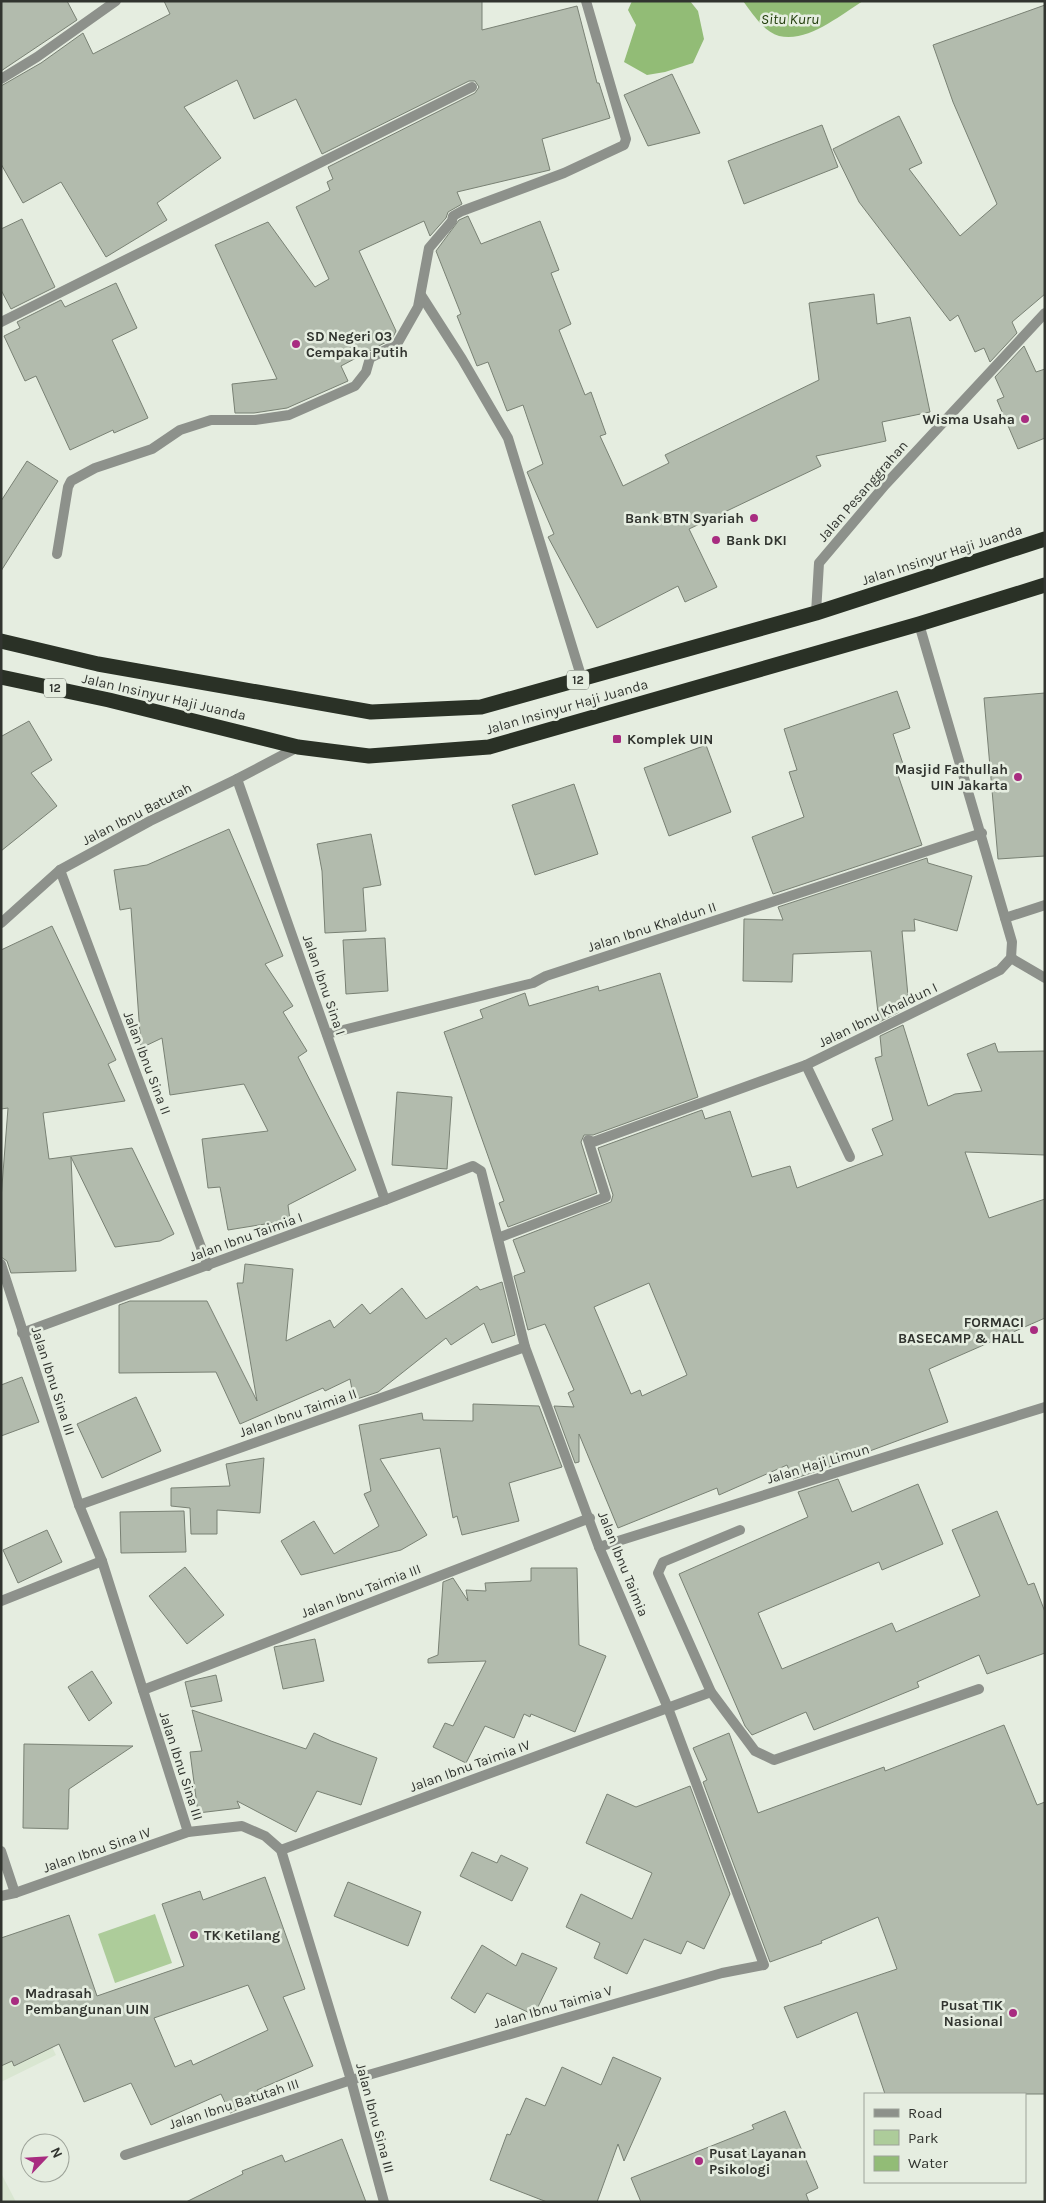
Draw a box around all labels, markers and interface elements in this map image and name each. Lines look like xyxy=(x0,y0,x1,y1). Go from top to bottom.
water label: Situ Kuru xyxy=(761,10,819,28)
place label: SD Negeri 03 Cempaka Putih xyxy=(306,328,408,361)
marker: SD Negeri 03 Cempaka Putih xyxy=(290,338,302,350)
place label: Wisma Usaha xyxy=(923,411,1015,428)
marker: Wisma Usaha xyxy=(1019,413,1031,425)
street label: Jalan Pesanggrahan xyxy=(814,437,912,545)
place label: Bank BTN Syariah xyxy=(625,510,744,527)
marker: Bank BTN Syariah xyxy=(748,512,760,524)
street label: Jalan Insinyur Haji Juanda xyxy=(860,521,1024,589)
place label: Bank DKI xyxy=(726,532,787,549)
marker: Bank DKI xyxy=(710,534,722,546)
street label: Jalan Insinyur Haji Juanda xyxy=(80,670,248,724)
road number: 12 xyxy=(567,670,589,690)
street label: Jalan Insinyur Haji Juanda xyxy=(484,676,650,738)
road number: 12 xyxy=(44,678,66,698)
place label: Komplek UIN xyxy=(627,731,713,748)
marker: Komplek UIN xyxy=(611,733,623,745)
place label: Masjid Fathullah UIN Jakarta xyxy=(895,761,1008,794)
marker: Masjid Fathullah UIN Jakarta xyxy=(1012,771,1024,783)
street label: Jalan Ibnu Batutah xyxy=(79,779,195,849)
street label: Jalan Ibnu Khaldun II xyxy=(586,898,718,956)
street label: Jalan Ibnu Sina I xyxy=(299,932,349,1038)
street label: Jalan Ibnu Khaldun I xyxy=(816,979,940,1051)
street label: Jalan Ibnu Sina II xyxy=(119,1009,175,1117)
street label: Jalan Ibnu Taimia I xyxy=(187,1209,305,1265)
place label: FORMACI BASECAMP & HALL xyxy=(898,1314,1024,1347)
marker: FORMACI BASECAMP & HALL xyxy=(1028,1324,1040,1336)
street label: Jalan Ibnu Sina III xyxy=(27,1325,79,1437)
street label: Jalan Ibnu Taimia II xyxy=(237,1385,359,1441)
street label: Jalan Haji Limun xyxy=(765,1440,871,1488)
street label: Jalan Ibnu Taimia xyxy=(594,1509,652,1619)
street label: Jalan Ibnu Taimia III xyxy=(299,1560,423,1622)
street label: Jalan Ibnu Sina III xyxy=(155,1710,207,1822)
street label: Jalan Ibnu Taimia IV xyxy=(407,1736,533,1796)
street label: Jalan Ibnu Sina IV xyxy=(41,1824,153,1876)
place label: TK Ketilang xyxy=(204,1927,280,1944)
marker: TK Ketilang xyxy=(188,1929,200,1941)
street label: Jalan Ibnu Taimia V xyxy=(492,1982,615,2032)
place label: Madrasah Pembangunan UIN xyxy=(25,1985,149,2018)
marker: Madrasah Pembangunan UIN xyxy=(9,1995,21,2007)
place label: Pusat TIK Nasional xyxy=(941,1997,1004,2030)
marker: Pusat TIK Nasional xyxy=(1007,2007,1019,2019)
street label: Jalan Ibnu Sina III xyxy=(352,2061,398,2175)
street label: Jalan Ibnu Batutah III xyxy=(167,2075,301,2133)
legend xyxy=(864,2093,1026,2183)
text: Road xyxy=(908,2104,943,2122)
text: Park xyxy=(908,2129,938,2147)
north arrow xyxy=(20,2133,70,2183)
text: N xyxy=(47,2145,66,2161)
place label: Pusat Layanan Psikologi xyxy=(709,2145,807,2178)
text: Water xyxy=(908,2154,949,2172)
marker: Pusat Layanan Psikologi xyxy=(693,2155,705,2167)

